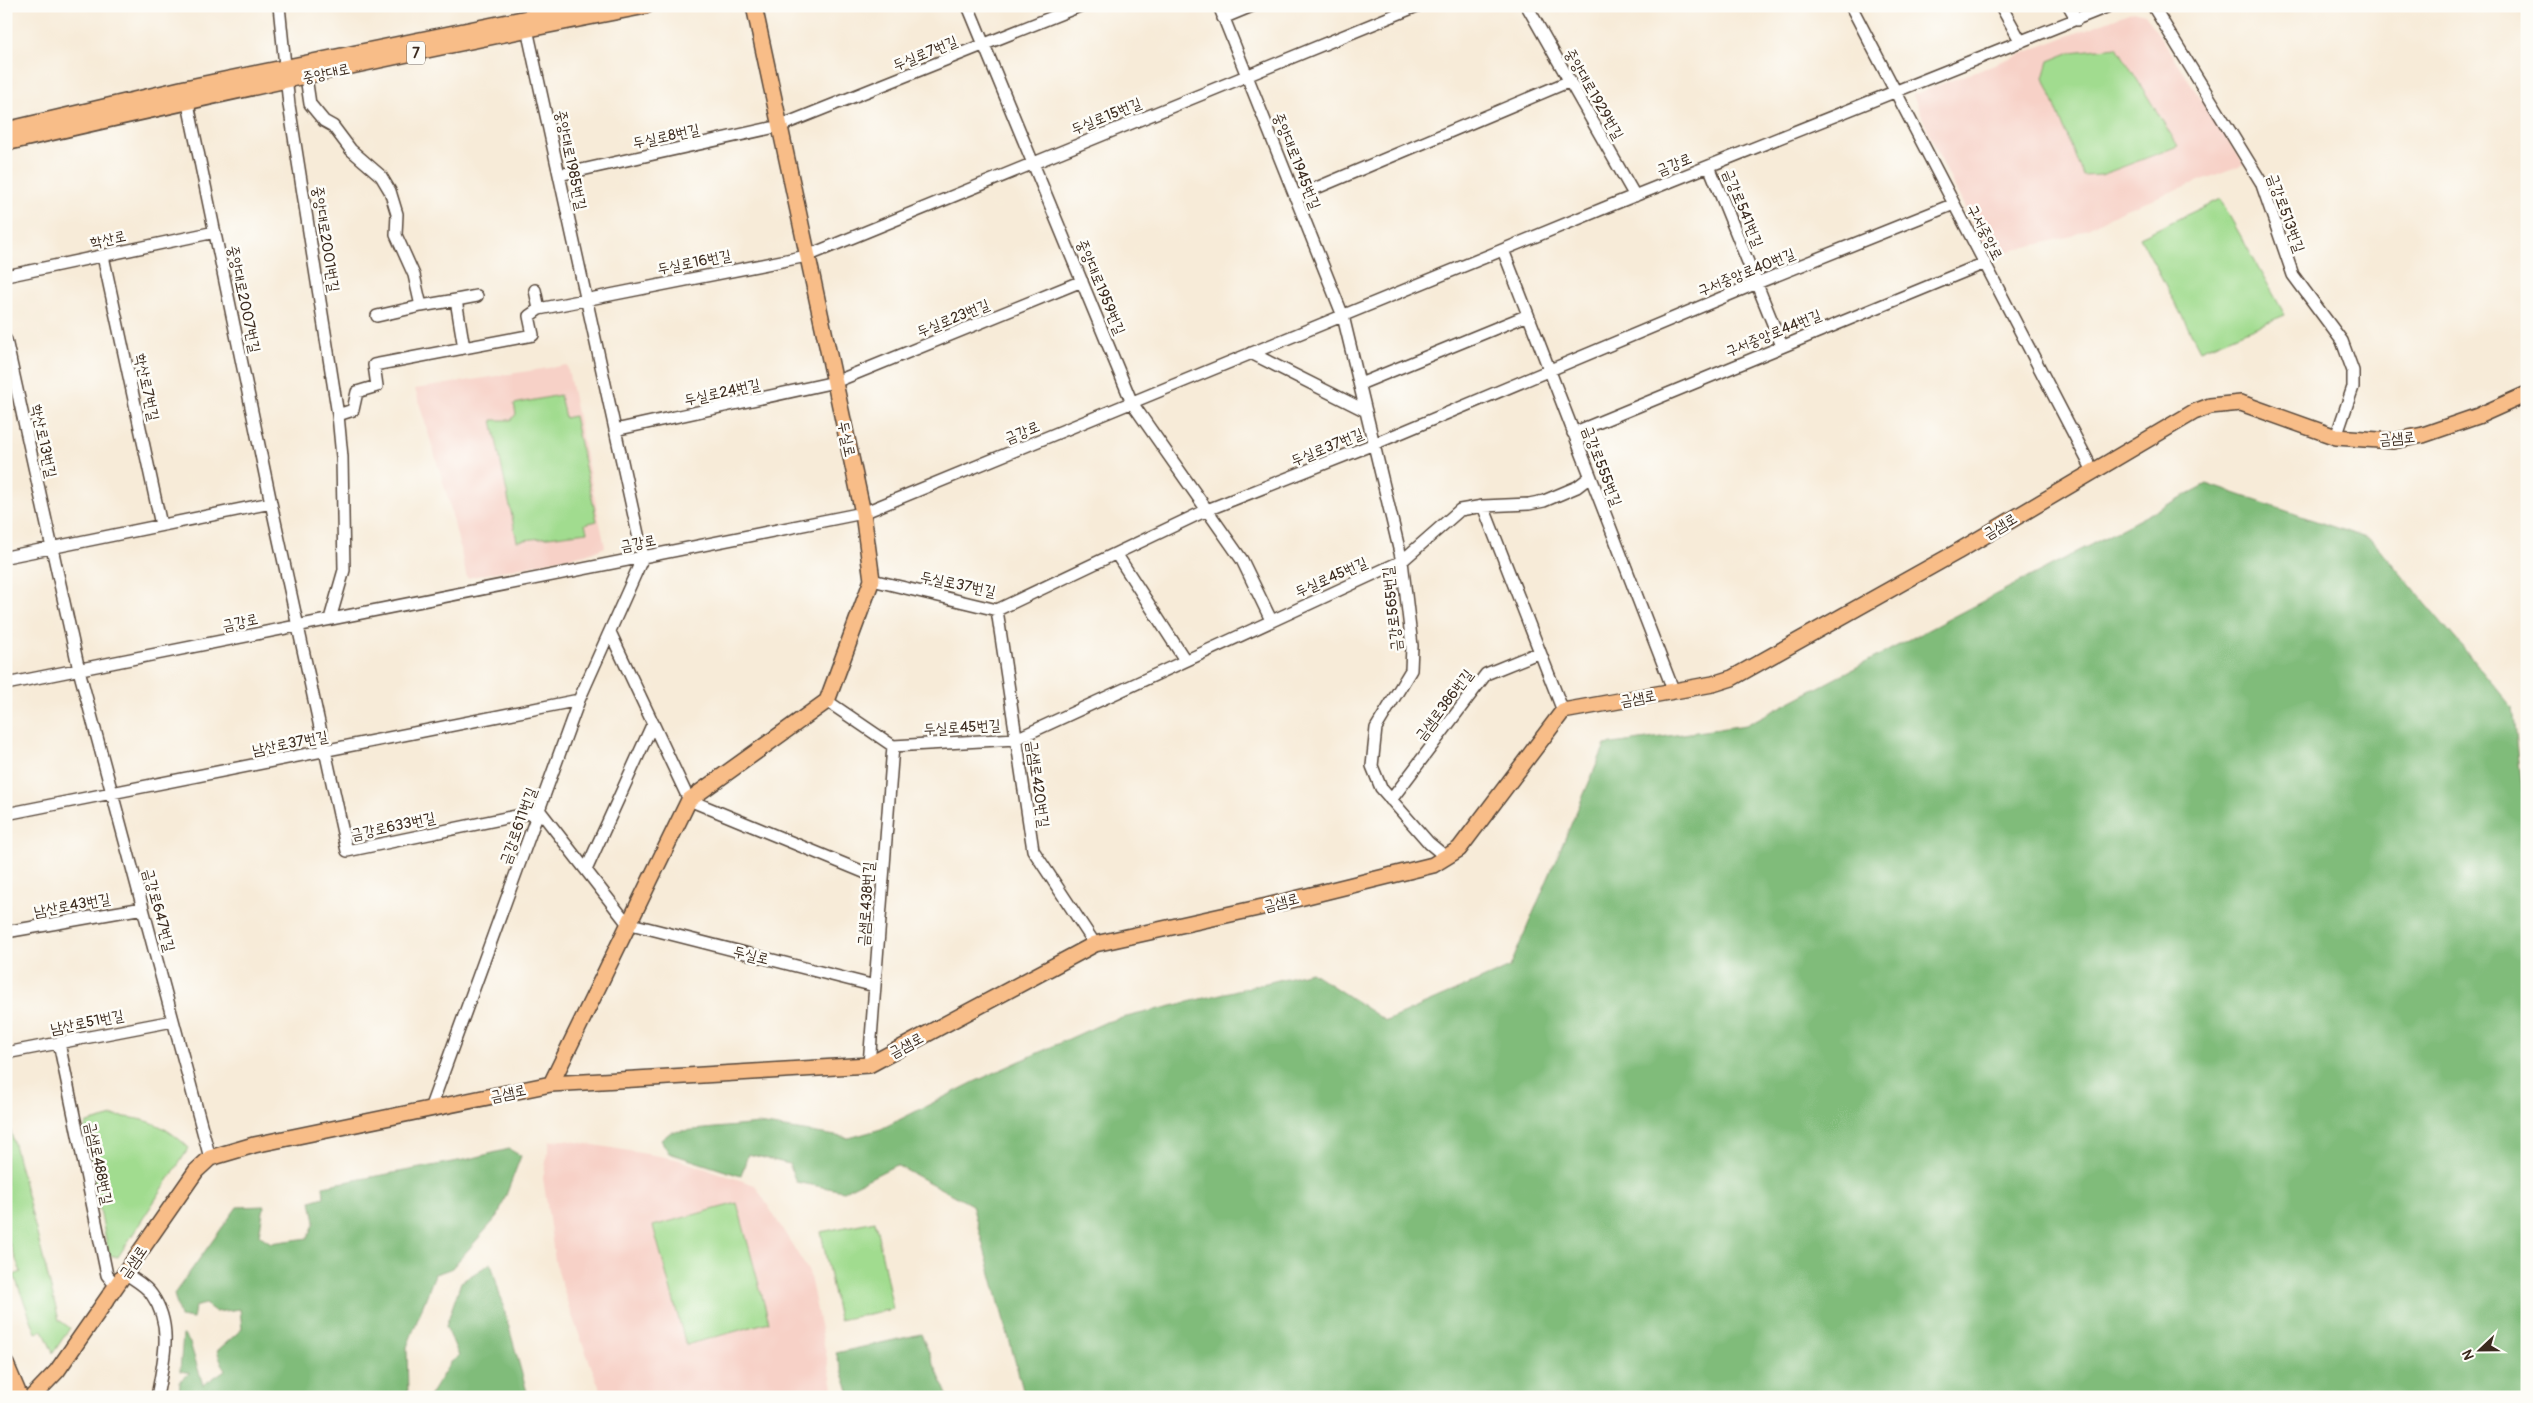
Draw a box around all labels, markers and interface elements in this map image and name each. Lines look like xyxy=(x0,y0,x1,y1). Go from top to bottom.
street label: 두실로7번길 xyxy=(890,32,960,75)
road number: 7 xyxy=(407,42,425,64)
street label: 중앙대로1929번길 xyxy=(1560,45,1627,143)
street label: 중앙대로 xyxy=(301,59,352,88)
street label: 두실로15번길 xyxy=(1068,94,1144,139)
street label: 중앙대로1985번길 xyxy=(551,108,590,212)
street label: 중앙대로1945번길 xyxy=(1268,110,1325,212)
street label: 두실로8번길 xyxy=(631,120,701,153)
street label: 금강로 xyxy=(1654,149,1695,180)
street label: 금강로541번길 xyxy=(1718,166,1767,250)
street label: 금강로513번길 xyxy=(2262,171,2309,255)
street label: 중앙대로2001번길 xyxy=(308,185,343,293)
street label: 구서중앙로 xyxy=(1962,201,2007,263)
street label: 학산로 xyxy=(88,226,128,253)
street label: 중앙대로1959번길 xyxy=(1072,237,1129,338)
street label: 중앙대로2007번길 xyxy=(223,244,264,355)
street label: 구서중앙로40번길 xyxy=(1695,244,1798,301)
street label: 두실로16번길 xyxy=(655,246,733,279)
street label: 두실로23번길 xyxy=(914,295,992,342)
street label: 구서중앙로44번길 xyxy=(1722,306,1824,361)
street label: 학산로7번길 xyxy=(130,352,163,422)
street label: 두실로24번길 xyxy=(682,375,762,410)
street label: 학산로13번길 xyxy=(26,403,61,480)
street label: 금강로 xyxy=(1002,417,1043,448)
street label: 두실로 xyxy=(833,419,860,459)
street label: 금강로555번길 xyxy=(1577,423,1626,509)
street label: 두실로37번길 xyxy=(1288,424,1366,471)
street label: 금샘로 xyxy=(2378,427,2416,450)
street label: 금샘로 xyxy=(1980,509,2021,544)
street label: 금강로 xyxy=(619,531,658,556)
street label: 두실로45번길 xyxy=(1292,553,1370,602)
street label: 금강로565번길 xyxy=(1379,566,1406,652)
street label: 두실로37번길 xyxy=(918,567,997,602)
street label: 금강로 xyxy=(220,609,260,636)
street label: 금샘로386번길 xyxy=(1411,666,1478,745)
street label: 금샘로 xyxy=(1619,686,1658,711)
street label: 두실로45번길 xyxy=(923,716,1001,739)
street label: 남산로37번길 xyxy=(251,727,330,760)
street label: 금샘로420번길 xyxy=(1022,739,1053,829)
street label: 금강로611번길 xyxy=(496,785,541,867)
street label: 금강로633번길 xyxy=(349,808,437,845)
street label: 금샘로438번길 xyxy=(854,861,879,947)
street label: 금강로647번길 xyxy=(138,866,179,954)
street label: 남산로43번길 xyxy=(32,889,112,922)
street label: 금샘로 xyxy=(1261,889,1301,916)
street label: 두실로 xyxy=(731,942,771,969)
street label: 남산로51번길 xyxy=(49,1006,125,1039)
street label: 금샘로 xyxy=(886,1029,927,1062)
street label: 금샘로 xyxy=(488,1080,528,1107)
street label: 금샘로488번길 xyxy=(80,1120,117,1206)
street label: 금샘로 xyxy=(115,1242,152,1283)
north arrow xyxy=(2456,1326,2506,1376)
text: N xyxy=(2459,1347,2478,1362)

